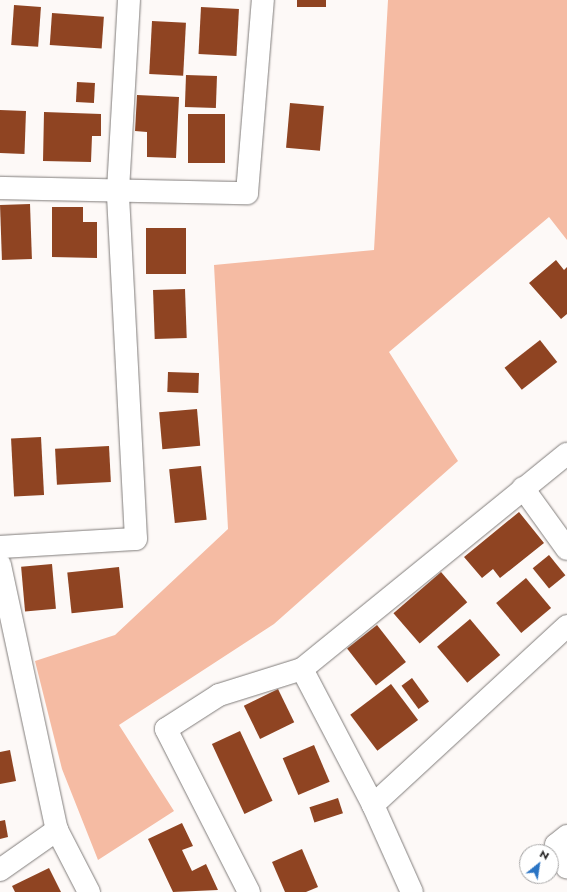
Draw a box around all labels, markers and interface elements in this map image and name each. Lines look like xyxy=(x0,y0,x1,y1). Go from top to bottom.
north arrow xyxy=(519,844,559,884)
text: N xyxy=(537,845,552,864)

